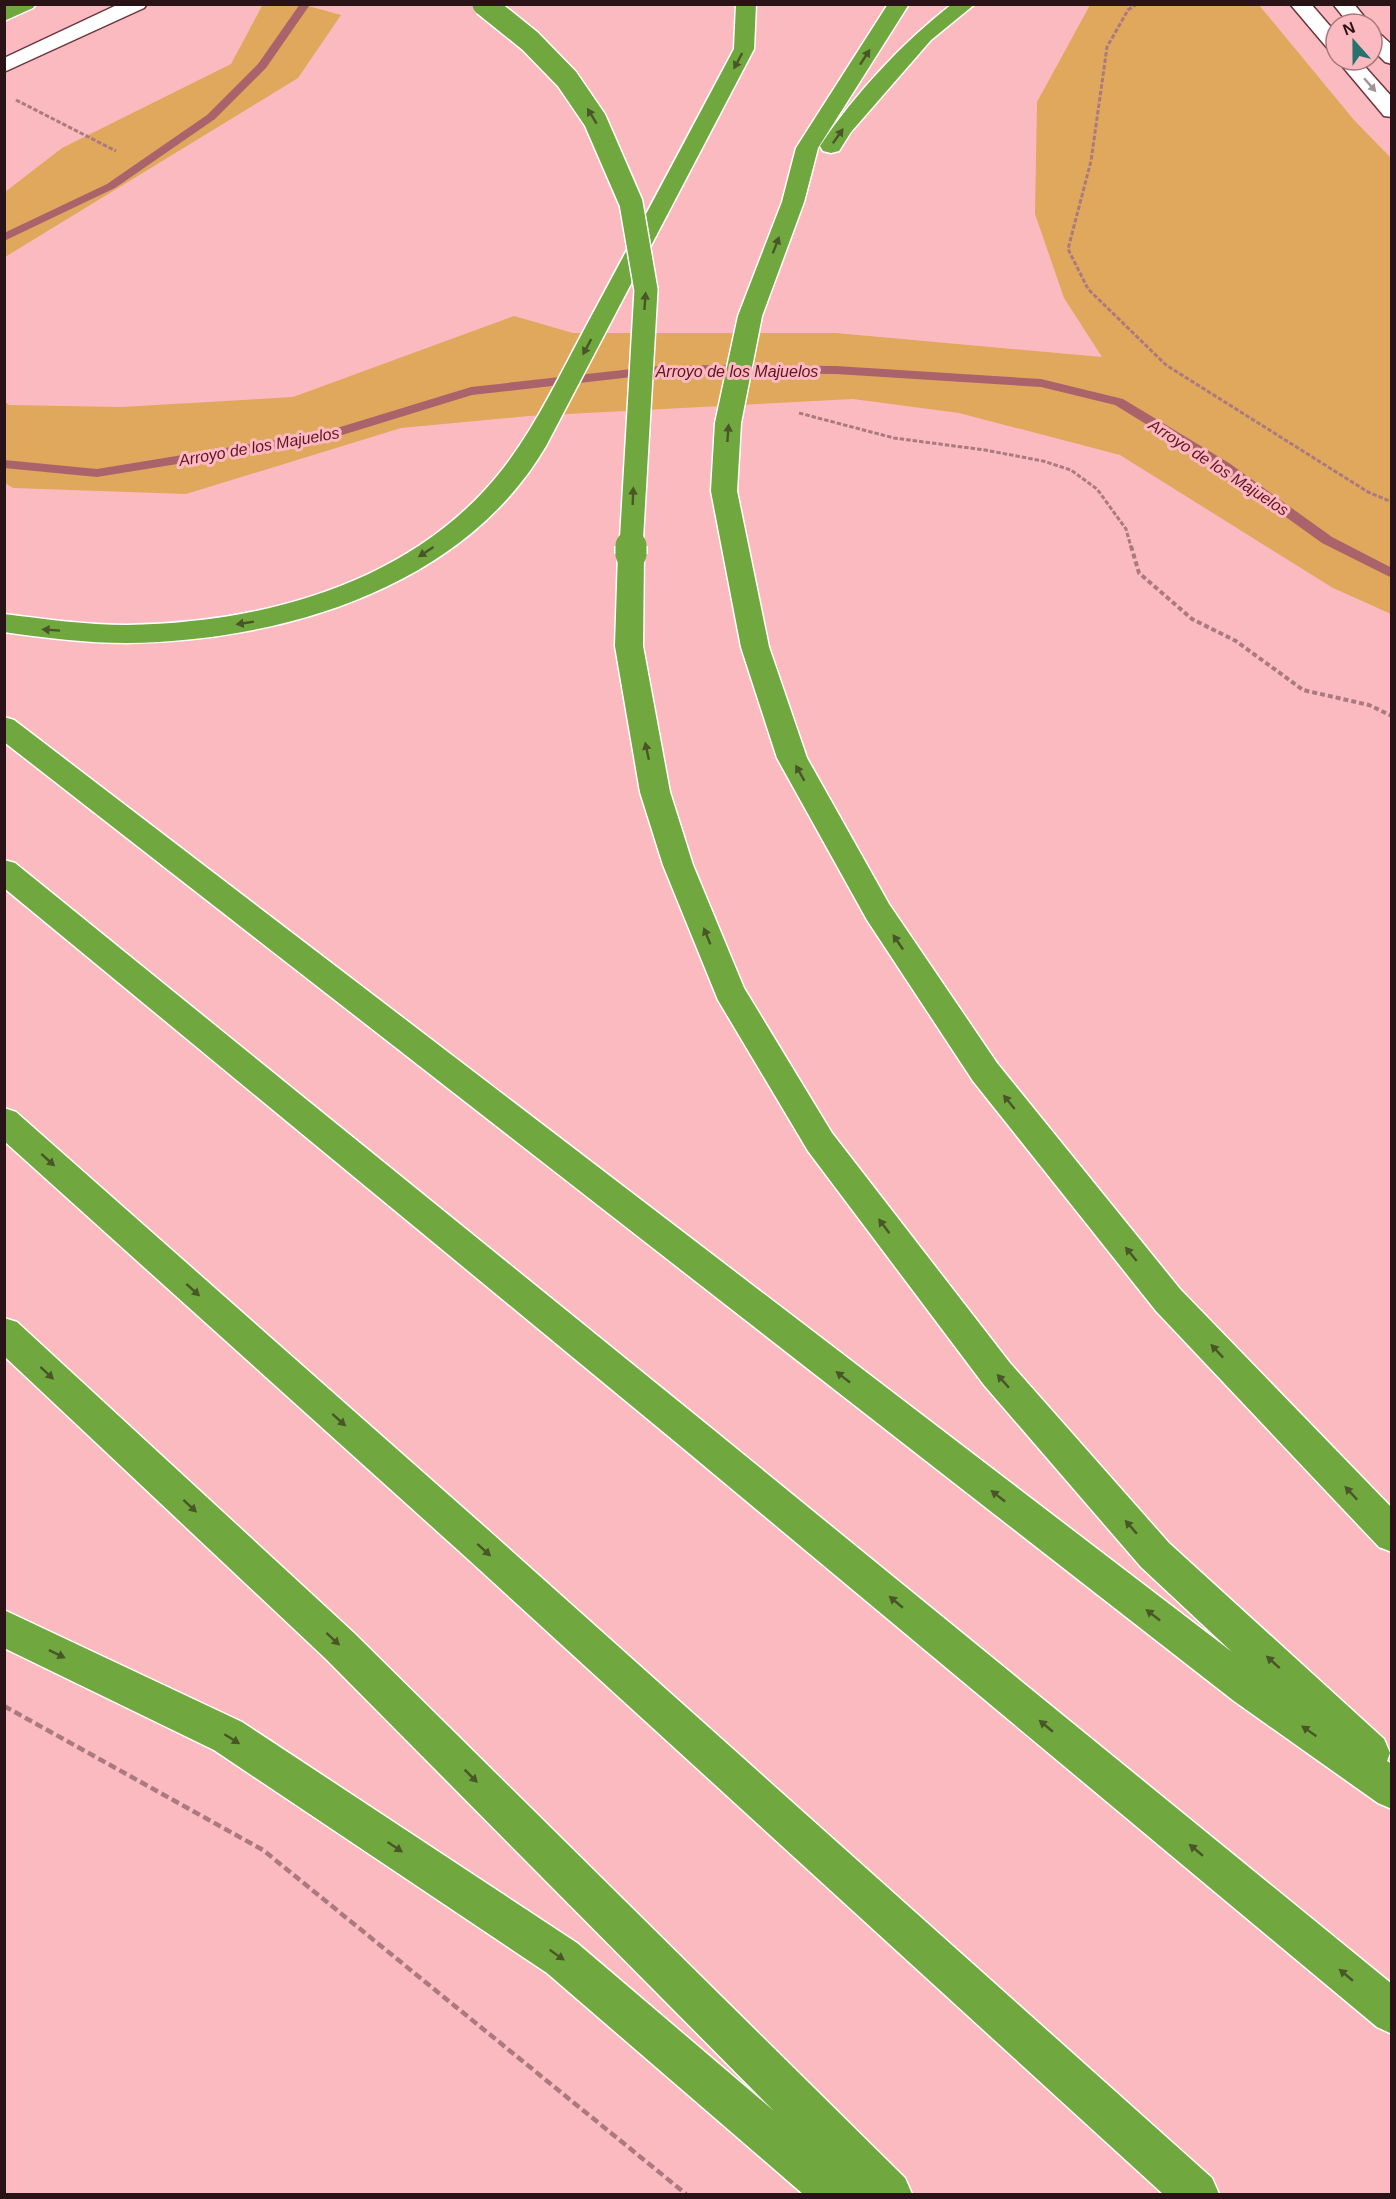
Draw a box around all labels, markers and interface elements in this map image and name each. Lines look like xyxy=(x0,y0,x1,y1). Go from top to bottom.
north arrow xyxy=(1324,12,1384,72)
text: N xyxy=(1340,18,1357,38)
one-way arrow xyxy=(860,49,871,66)
one-way arrow xyxy=(733,53,743,70)
one-way arrow xyxy=(1363,77,1376,92)
one-way arrow xyxy=(587,107,597,124)
one-way arrow xyxy=(832,129,844,145)
one-way arrow xyxy=(772,235,782,253)
one-way arrow xyxy=(641,292,650,311)
one-way arrow xyxy=(582,338,592,355)
water label: Arroyo de los Majuelos xyxy=(655,363,818,380)
water label: Arroyo de los Majuelos xyxy=(1145,415,1292,519)
one-way arrow xyxy=(723,423,732,442)
water label: Arroyo de los Majuelos xyxy=(176,424,341,469)
one-way arrow xyxy=(629,486,638,505)
one-way arrow xyxy=(418,546,434,558)
one-way arrow xyxy=(236,618,255,627)
one-way arrow xyxy=(42,625,61,635)
one-way arrow xyxy=(642,742,651,761)
one-way arrow xyxy=(795,765,806,781)
one-way arrow xyxy=(702,927,712,945)
one-way arrow xyxy=(893,934,904,950)
one-way arrow xyxy=(1003,1094,1016,1110)
one-way arrow xyxy=(40,1153,55,1166)
one-way arrow xyxy=(878,1218,891,1234)
one-way arrow xyxy=(1125,1246,1138,1262)
one-way arrow xyxy=(186,1283,201,1297)
one-way arrow xyxy=(1210,1344,1224,1359)
one-way arrow xyxy=(40,1366,55,1380)
one-way arrow xyxy=(836,1371,852,1383)
one-way arrow xyxy=(997,1374,1010,1389)
one-way arrow xyxy=(331,1413,346,1426)
one-way arrow xyxy=(1344,1485,1358,1500)
one-way arrow xyxy=(990,1489,1006,1502)
one-way arrow xyxy=(182,1499,197,1512)
one-way arrow xyxy=(1125,1520,1138,1535)
one-way arrow xyxy=(476,1543,491,1556)
one-way arrow xyxy=(888,1596,903,1609)
one-way arrow xyxy=(1145,1609,1160,1621)
one-way arrow xyxy=(325,1631,339,1645)
one-way arrow xyxy=(49,1649,66,1658)
one-way arrow xyxy=(1266,1655,1280,1669)
one-way arrow xyxy=(1039,1720,1054,1733)
one-way arrow xyxy=(1302,1725,1318,1737)
one-way arrow xyxy=(224,1734,240,1745)
one-way arrow xyxy=(463,1769,477,1783)
one-way arrow xyxy=(387,1841,403,1852)
one-way arrow xyxy=(1188,1844,1204,1857)
one-way arrow xyxy=(549,1949,565,1961)
one-way arrow xyxy=(1339,1969,1354,1981)

